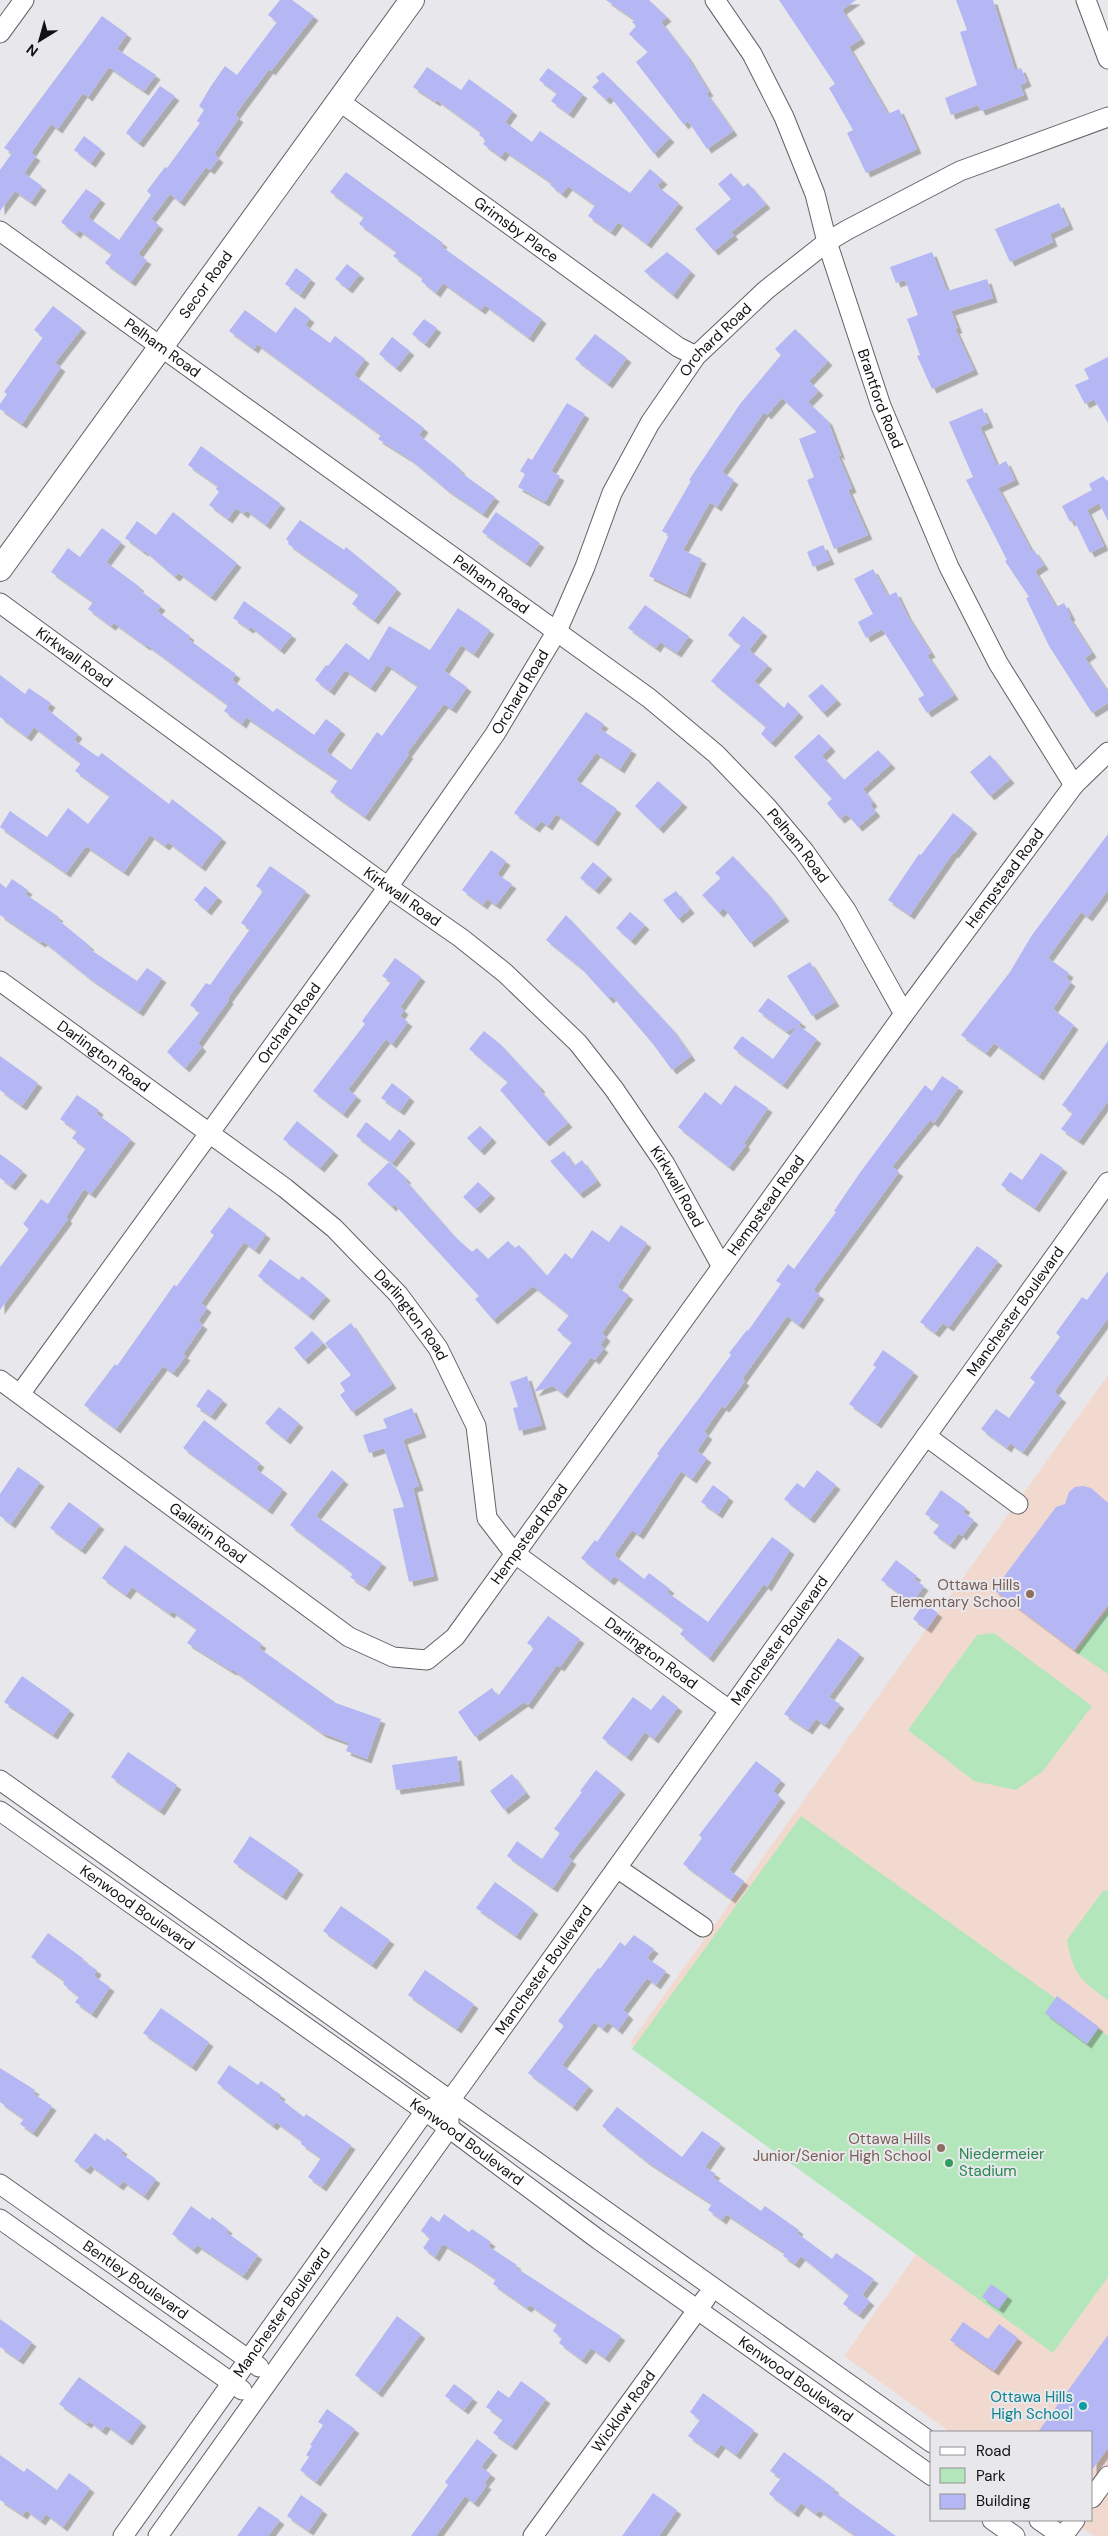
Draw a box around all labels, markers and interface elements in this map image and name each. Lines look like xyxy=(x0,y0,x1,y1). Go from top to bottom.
north arrow xyxy=(15,15,65,65)
text: N xyxy=(23,40,42,61)
street label: Grimsby Place xyxy=(470,192,563,267)
street label: Secor Road xyxy=(175,247,237,323)
street label: Orchard Road xyxy=(675,299,756,381)
street label: Pelham Road xyxy=(120,314,204,382)
street label: Brantford Road xyxy=(853,346,908,451)
street label: Pelham Road xyxy=(449,550,533,619)
street label: Kirkwall Road xyxy=(32,623,117,692)
street label: Orchard Road xyxy=(487,646,553,738)
street label: Pelham Road xyxy=(763,804,833,887)
street label: Hempstead Road xyxy=(961,824,1048,932)
street label: Kirkwall Road xyxy=(359,862,445,931)
street label: Orchard Road xyxy=(253,979,325,1068)
street label: Darlington Road xyxy=(53,1016,154,1097)
street label: Kirkwall Road xyxy=(646,1142,708,1231)
street label: Hempstead Road xyxy=(723,1151,809,1260)
street label: Manchester Boulevard xyxy=(962,1243,1068,1380)
street label: Darlington Road xyxy=(370,1265,452,1364)
street label: Hempstead Road xyxy=(486,1480,572,1588)
street label: Gallatin Road xyxy=(165,1498,250,1568)
street label: Manchester Boulevard xyxy=(726,1572,833,1709)
place label: Ottawa Hills Elementary School xyxy=(890,1575,1020,1612)
marker: Ottawa Hills Elementary School xyxy=(1024,1588,1036,1600)
street label: Darlington Road xyxy=(601,1613,701,1694)
street label: Kenwood Boulevard xyxy=(76,1860,199,1955)
street label: Manchester Boulevard xyxy=(491,1901,597,2039)
street label: Kenwood Boulevard xyxy=(406,2093,528,2190)
place label: Ottawa Hills Junior/Senior High School xyxy=(753,2129,931,2166)
marker: Ottawa Hills Junior/Senior High School xyxy=(935,2142,947,2154)
place label: Niedermeier Stadium xyxy=(959,2144,1045,2181)
marker: Niedermeier Stadium xyxy=(943,2157,955,2169)
street label: Bentley Boulevard xyxy=(79,2236,192,2324)
street label: Manchester Boulevard xyxy=(229,2244,335,2381)
street label: Kenwood Boulevard xyxy=(734,2332,857,2427)
street label: Wicklow Road xyxy=(587,2366,660,2456)
place label: Ottawa Hills High School xyxy=(990,2387,1073,2424)
marker: Ottawa Hills High School xyxy=(1077,2400,1089,2412)
legend xyxy=(930,2431,1093,2521)
text: Road xyxy=(976,2441,1011,2461)
text: Park xyxy=(976,2466,1006,2486)
text: Building xyxy=(976,2491,1031,2511)

